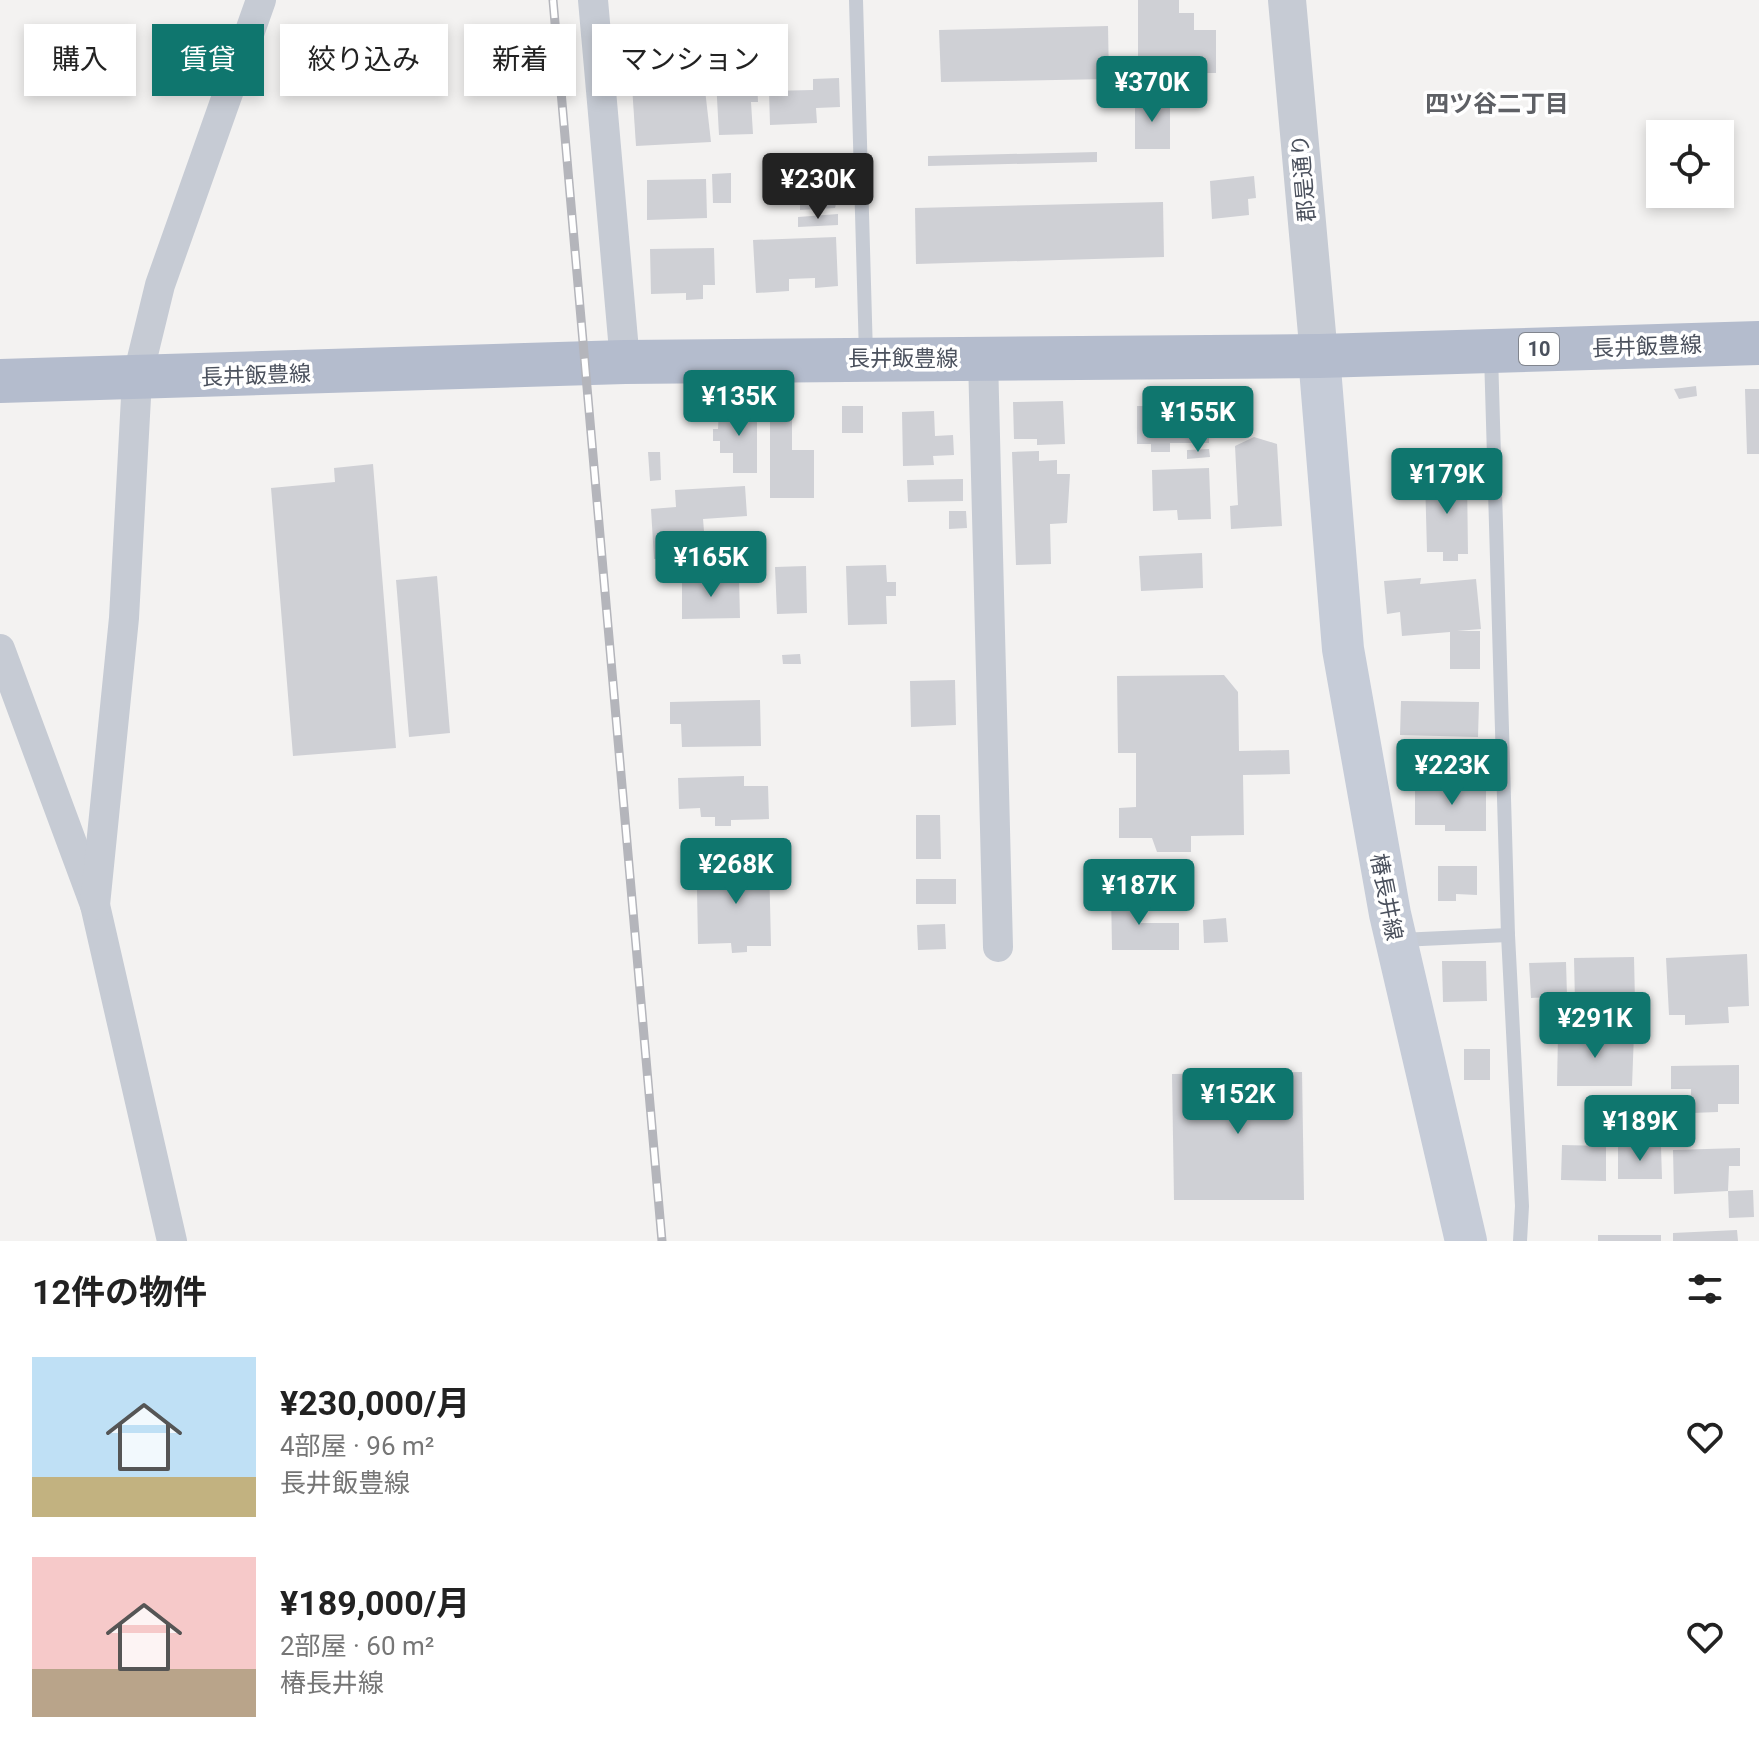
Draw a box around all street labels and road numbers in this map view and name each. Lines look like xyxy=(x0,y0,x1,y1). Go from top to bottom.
street label: 郡是通り xyxy=(1287,133,1320,223)
street label: 長井飯豊線 xyxy=(1592,332,1702,361)
road number: 10 xyxy=(1519,333,1559,365)
street label: 長井飯豊線 xyxy=(848,346,958,371)
street label: 長井飯豊線 xyxy=(201,361,311,390)
street label: 椿長井線 xyxy=(1366,852,1407,943)

